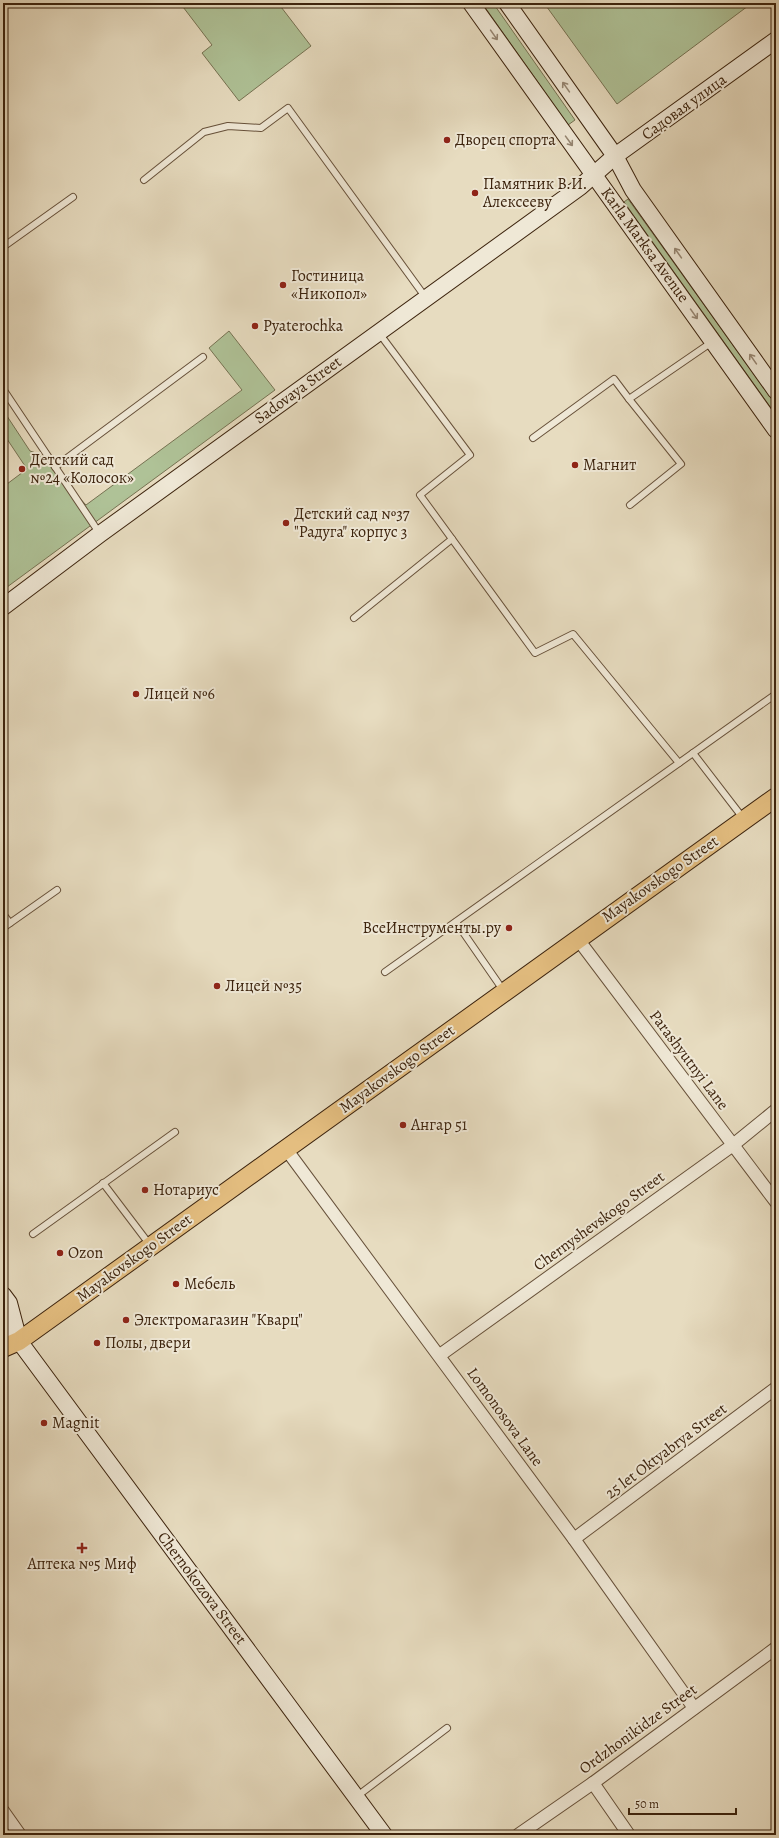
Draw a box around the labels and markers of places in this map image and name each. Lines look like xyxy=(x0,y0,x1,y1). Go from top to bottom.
place label: Дворец спорта xyxy=(455,129,556,151)
marker: Дворец спорта xyxy=(442,135,452,145)
place label: Памятник В.И. Алексееву xyxy=(482,173,587,213)
marker: Памятник В.И. Алексееву xyxy=(470,188,480,198)
place label: Гостиница «Никопол» xyxy=(291,265,367,305)
marker: Гостиница «Никопол» xyxy=(278,280,288,290)
place label: Pyaterochka xyxy=(263,315,344,337)
marker: Pyaterochka xyxy=(250,321,260,331)
place label: Детский сад №24 «Колосок» xyxy=(30,449,134,489)
place label: Магнит xyxy=(583,454,636,476)
marker: Магнит xyxy=(570,460,580,470)
marker: Детский сад №24 «Колосок» xyxy=(17,464,27,474)
place label: Детский сад №37 "Радуга" корпус 3 xyxy=(294,503,410,543)
marker: Детский сад №37 "Радуга" корпус 3 xyxy=(281,518,291,528)
place label: Лицей №6 xyxy=(144,683,215,705)
marker: Лицей №6 xyxy=(131,689,141,699)
place label: ВсеИнструменты.ру xyxy=(363,917,502,939)
marker: ВсеИнструменты.ру xyxy=(504,923,514,933)
place label: Лицей №35 xyxy=(225,975,302,997)
marker: Лицей №35 xyxy=(212,981,222,991)
place label: Ангар 51 xyxy=(410,1114,468,1136)
marker: Ангар 51 xyxy=(398,1120,408,1130)
place label: Нотариус xyxy=(153,1179,219,1201)
marker: Нотариус xyxy=(140,1185,150,1195)
place label: Ozon xyxy=(68,1242,103,1264)
marker: Ozon xyxy=(55,1248,65,1258)
place label: Мебель xyxy=(184,1273,235,1295)
marker: Мебель xyxy=(171,1279,181,1289)
place label: Электромагазин "Кварц" xyxy=(134,1309,303,1331)
marker: Электромагазин "Кварц" xyxy=(121,1315,131,1325)
place label: Полы, двери xyxy=(105,1332,191,1354)
marker: Полы, двери xyxy=(92,1338,102,1348)
place label: Magnit xyxy=(52,1412,99,1434)
marker: Magnit xyxy=(39,1418,49,1428)
marker: Аптека №5 Миф xyxy=(77,1543,87,1553)
place label: Аптека №5 Миф xyxy=(27,1553,137,1575)

